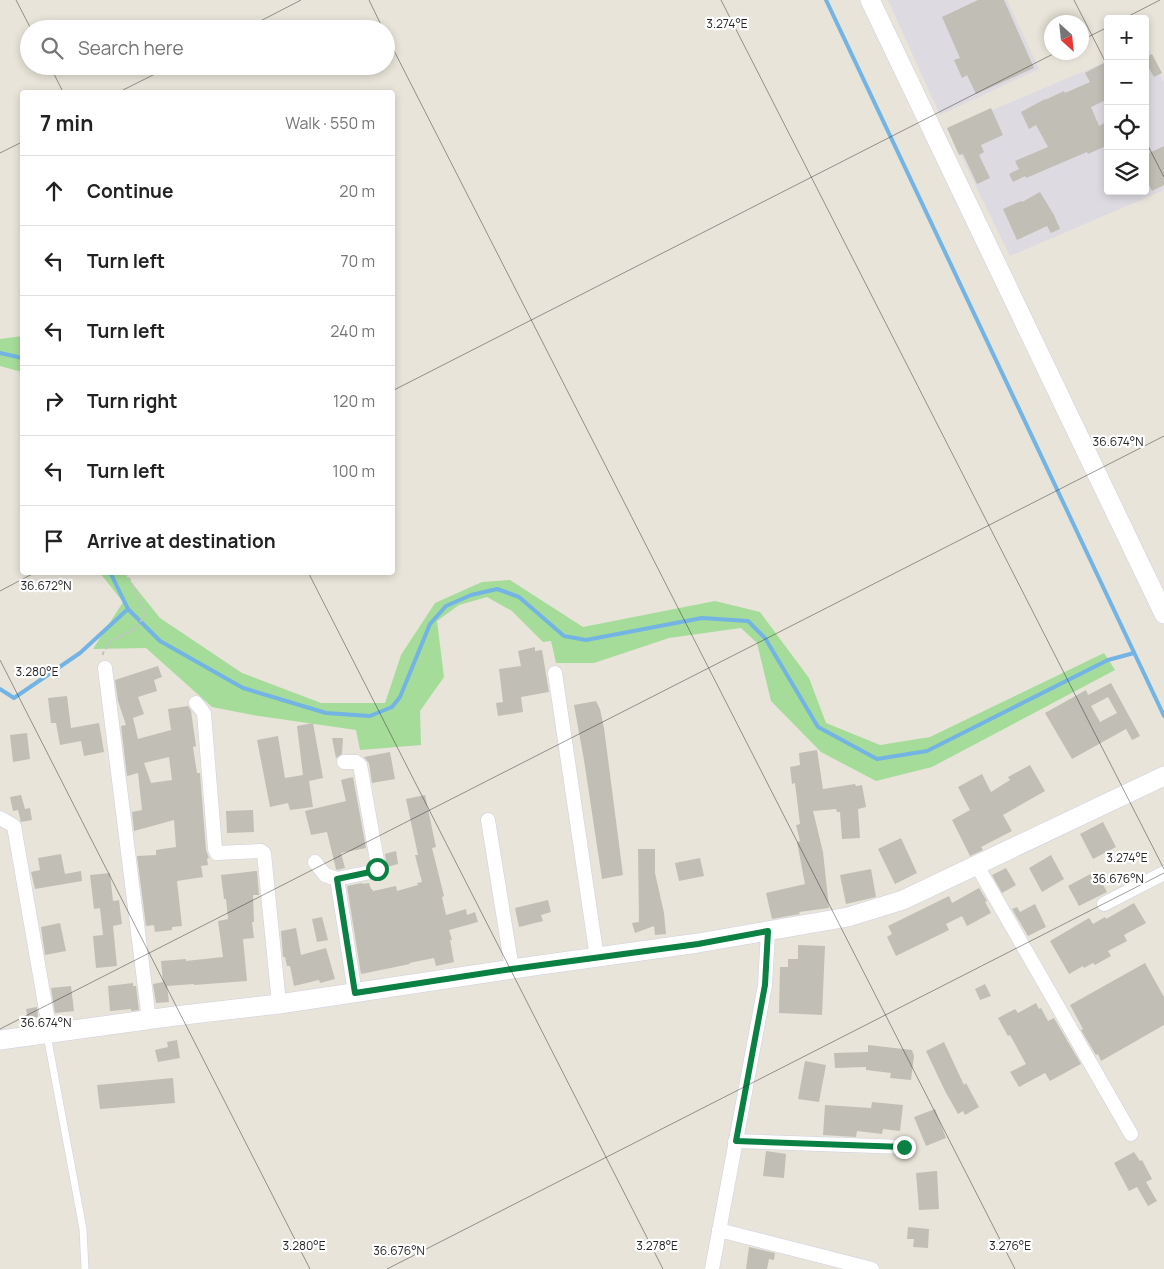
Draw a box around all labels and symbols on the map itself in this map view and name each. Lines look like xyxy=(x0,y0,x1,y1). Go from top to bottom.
text: 3.274°E xyxy=(706,15,748,32)
north arrow xyxy=(1044,15,1089,60)
text: 36.674°N xyxy=(1093,433,1143,450)
text: 36.672°N xyxy=(20,577,72,594)
text: 3.280°E xyxy=(15,663,59,680)
text: 3.274°E xyxy=(1106,849,1148,866)
route start xyxy=(366,858,389,881)
text: 36.676°N xyxy=(1092,870,1144,887)
text: 36.674°N xyxy=(21,1014,71,1031)
route end xyxy=(893,1136,916,1159)
text: 3.280°E xyxy=(282,1237,326,1254)
text: 3.278°E xyxy=(636,1237,678,1254)
text: 3.276°E xyxy=(989,1237,1031,1254)
text: 36.676°N xyxy=(373,1242,425,1259)

